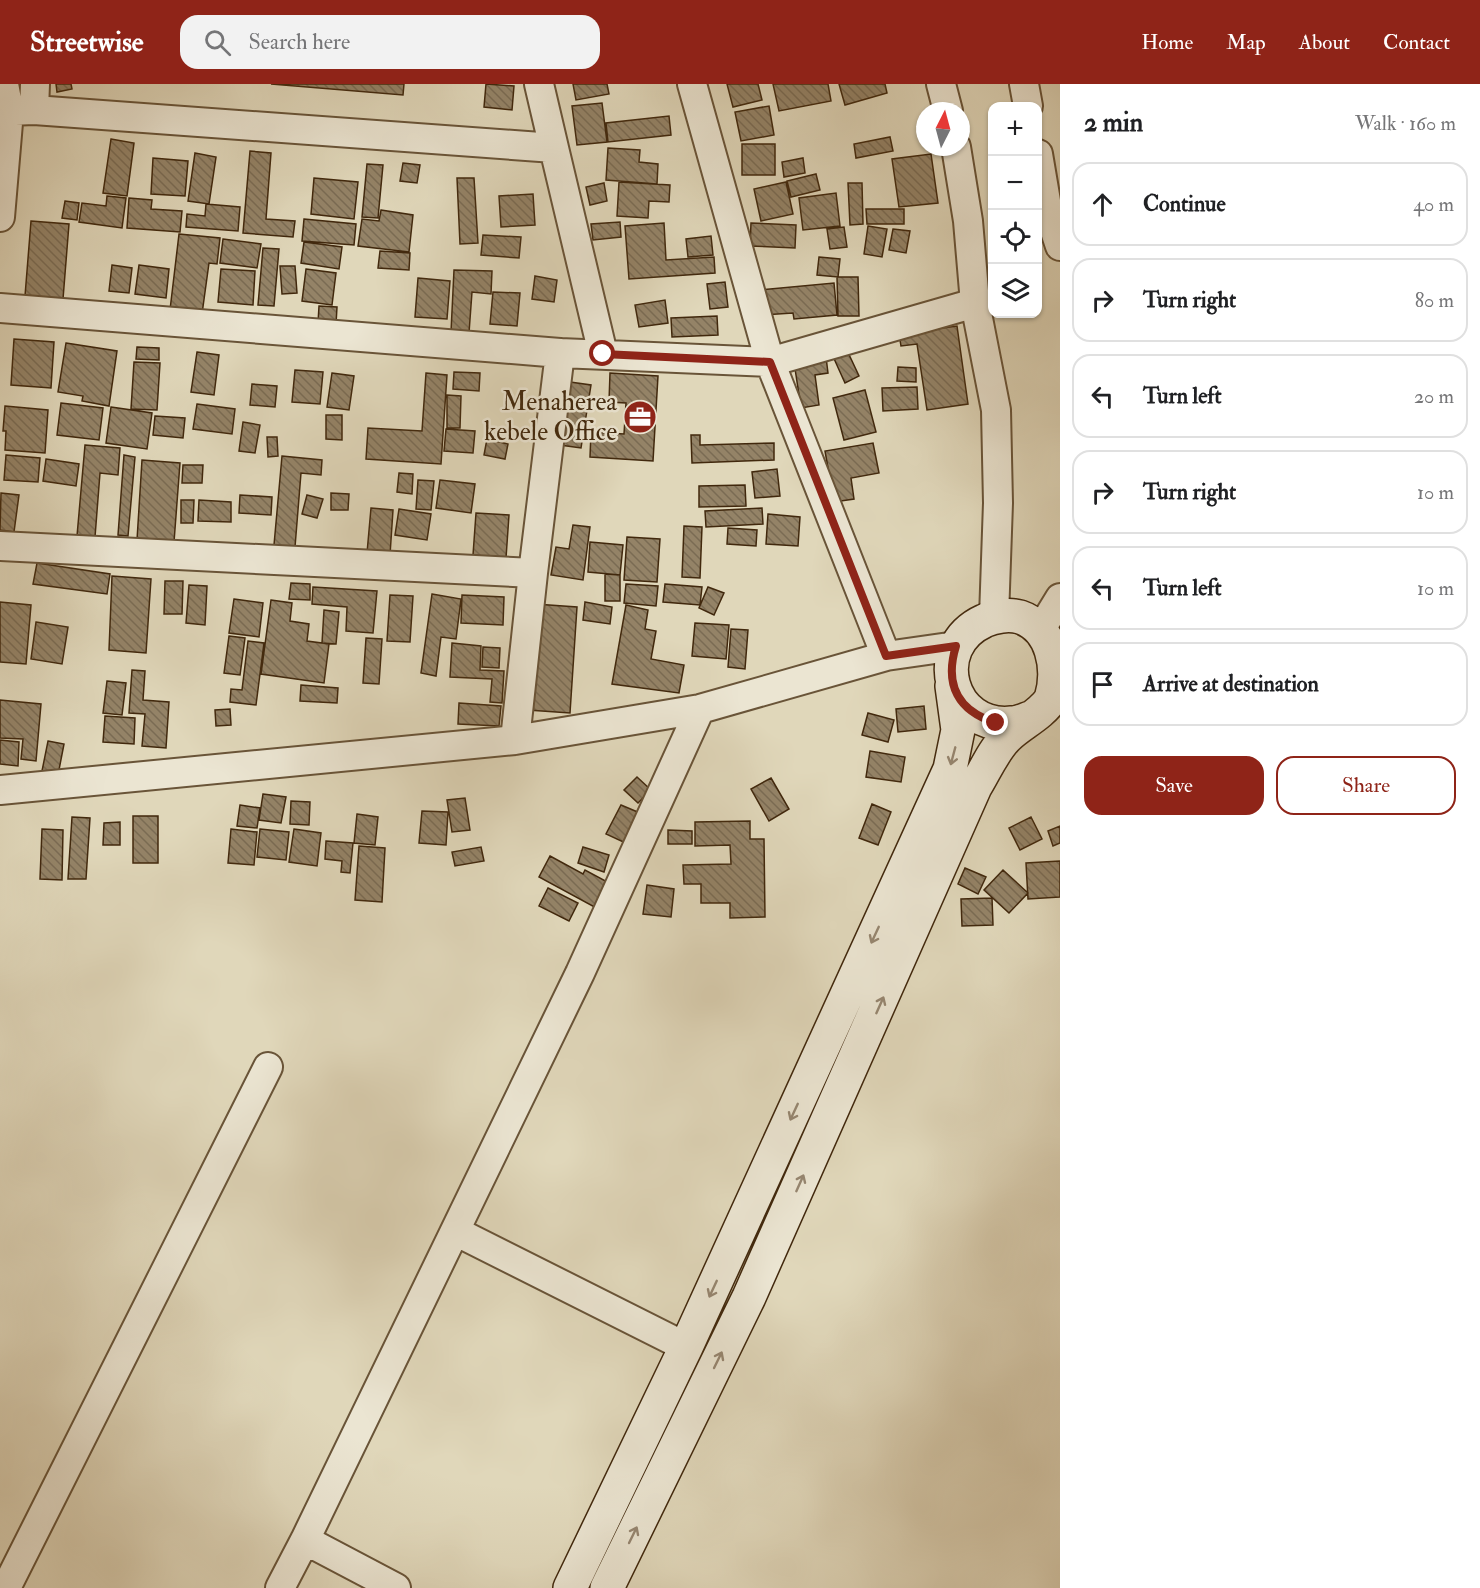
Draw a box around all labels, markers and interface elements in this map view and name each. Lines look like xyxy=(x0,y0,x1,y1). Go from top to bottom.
search box xyxy=(180,15,600,69)
text: Streetwise xyxy=(30,25,144,60)
icon: search xyxy=(201,26,234,59)
text: Search here xyxy=(249,28,350,56)
text: Home xyxy=(1141,29,1193,56)
text: Map xyxy=(1226,29,1266,56)
text: About xyxy=(1299,29,1350,56)
text: Contact xyxy=(1383,29,1450,56)
north arrow xyxy=(916,102,970,156)
map controls xyxy=(988,102,1042,318)
button: + xyxy=(988,102,1042,156)
text: 2 min xyxy=(1084,107,1143,139)
text: Walk · 160 m xyxy=(1355,111,1456,136)
button: − xyxy=(988,156,1042,210)
icon: ahead xyxy=(1086,188,1119,221)
text: Continue xyxy=(1143,190,1226,218)
text: 40 m xyxy=(1413,192,1454,217)
button: locate xyxy=(988,210,1042,264)
button: layers xyxy=(988,264,1042,318)
icon: right xyxy=(1086,284,1119,317)
text: Turn right xyxy=(1143,286,1236,314)
text: 80 m xyxy=(1415,288,1454,313)
route start xyxy=(589,340,615,366)
icon: left xyxy=(1086,380,1119,413)
text: Turn left xyxy=(1143,382,1222,410)
text: 20 m xyxy=(1414,384,1454,409)
place label: Menaherea kebele Office xyxy=(484,386,617,448)
office icon: Menaherea kebele Office xyxy=(622,399,658,435)
icon: right xyxy=(1086,476,1119,509)
text: Turn right xyxy=(1143,478,1236,506)
text: 10 m xyxy=(1417,480,1454,505)
icon: left xyxy=(1086,572,1119,605)
text: Turn left xyxy=(1143,574,1222,602)
text: 10 m xyxy=(1417,576,1454,601)
icon: arrive xyxy=(1086,668,1119,701)
text: Arrive at destination xyxy=(1143,670,1319,698)
route end xyxy=(982,709,1008,735)
one-way arrow xyxy=(947,747,959,766)
button: Save xyxy=(1084,756,1264,815)
button: Share xyxy=(1276,756,1456,815)
one-way arrow xyxy=(868,925,880,943)
one-way arrow xyxy=(875,997,886,1015)
one-way arrow xyxy=(787,1103,799,1121)
one-way arrow xyxy=(795,1175,807,1193)
one-way arrow xyxy=(706,1280,718,1298)
one-way arrow xyxy=(713,1352,725,1370)
one-way arrow xyxy=(627,1527,639,1545)

